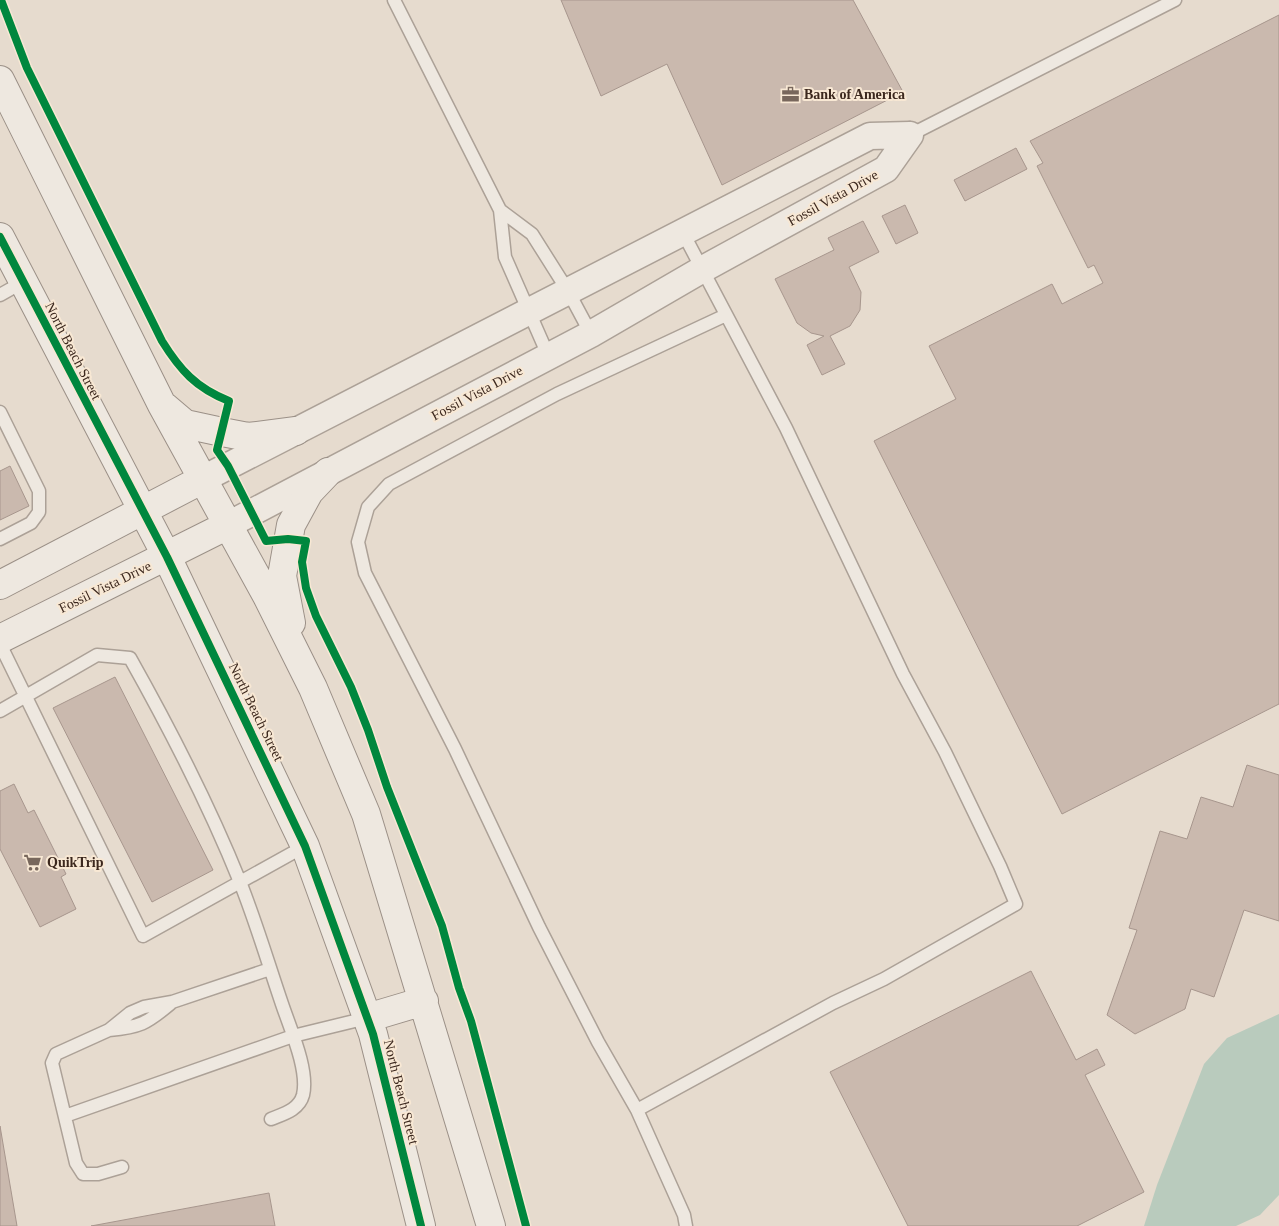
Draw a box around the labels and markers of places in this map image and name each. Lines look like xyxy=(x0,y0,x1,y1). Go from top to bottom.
office icon: Bank of America xyxy=(780,84,800,104)
place label: Bank of America xyxy=(804,87,905,102)
supermarket icon: QuikTrip xyxy=(23,852,43,872)
place label: QuikTrip xyxy=(47,855,104,870)

